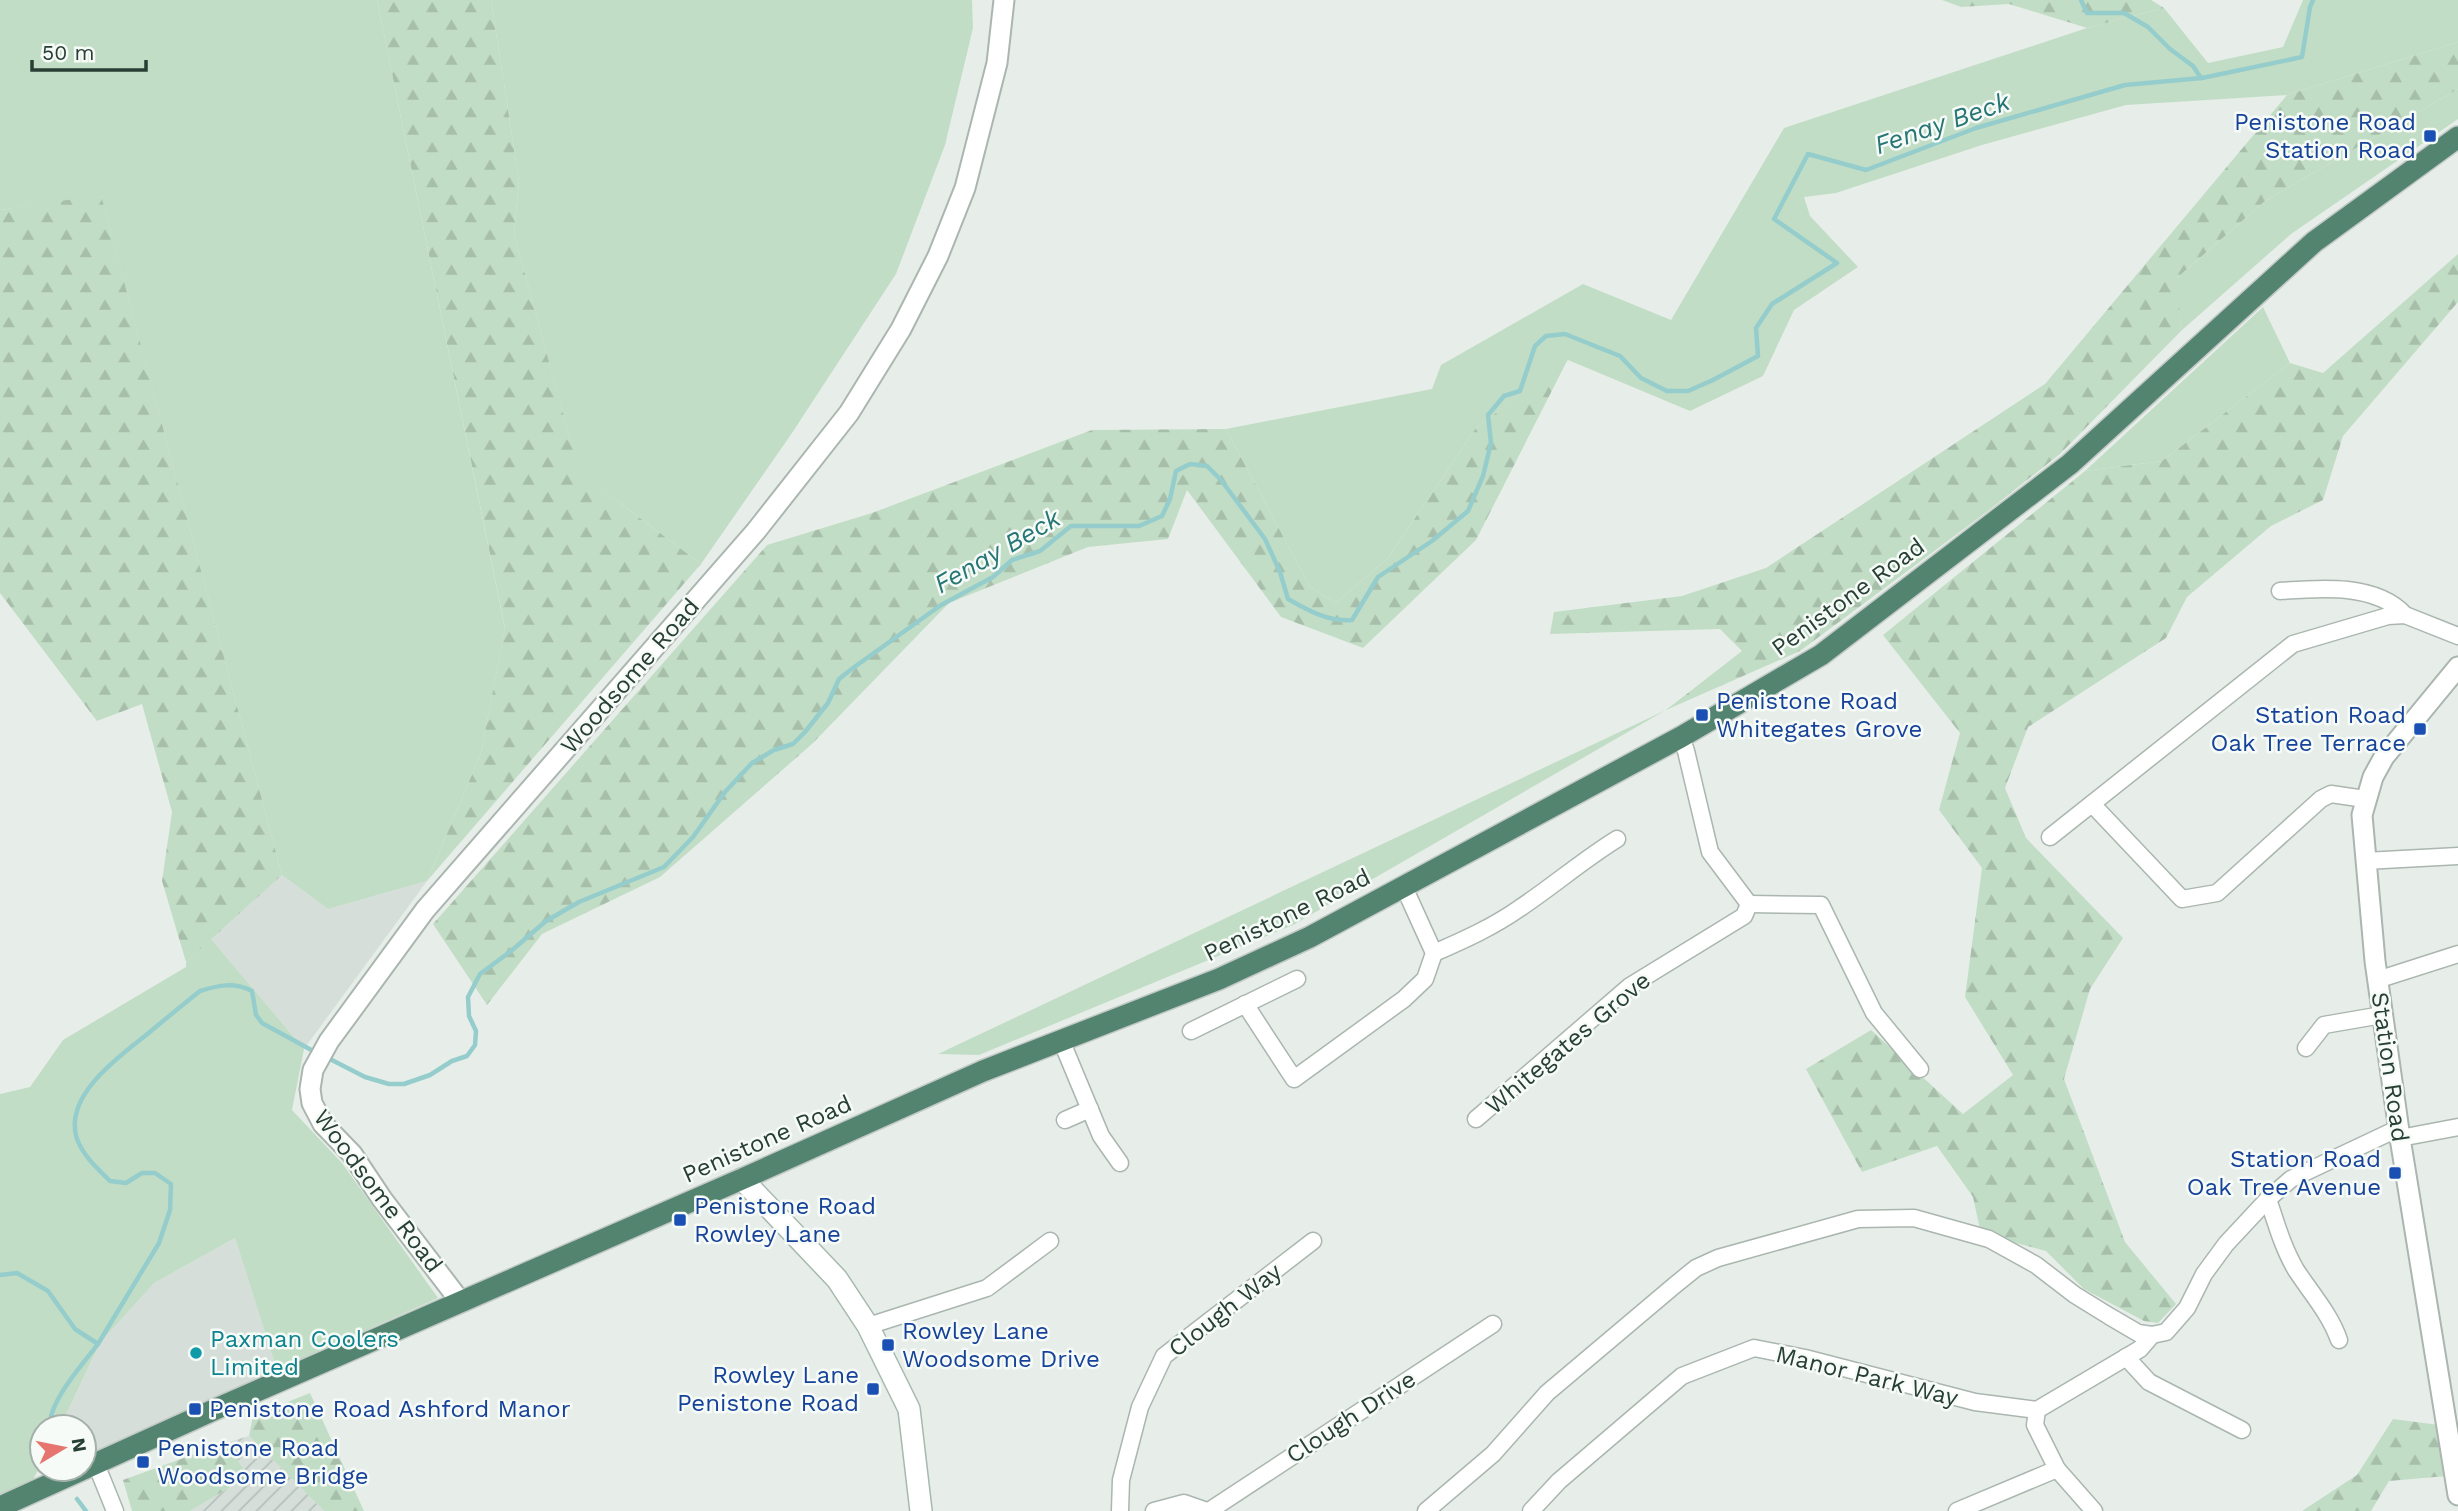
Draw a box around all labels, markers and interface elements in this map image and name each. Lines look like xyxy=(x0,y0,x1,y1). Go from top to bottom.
scale bar xyxy=(32,28,145,72)
text: 50 m xyxy=(42,40,94,65)
water label: Fenay Beck xyxy=(1870,86,2014,160)
place label: Penistone Road Station Road xyxy=(2234,108,2416,164)
marker: Penistone Road Station Road xyxy=(2422,128,2438,144)
water label: Fenay Beck xyxy=(928,502,1066,599)
street label: Penistone Road xyxy=(1766,532,1930,662)
street label: Woodsome Road xyxy=(555,593,705,759)
place label: Penistone Road Whitegates Grove xyxy=(1716,687,1922,743)
place label: Station Road Oak Tree Terrace xyxy=(2211,701,2406,757)
marker: Penistone Road Whitegates Grove xyxy=(1694,707,1710,723)
marker: Station Road Oak Tree Terrace xyxy=(2412,721,2428,737)
street label: Penistone Road xyxy=(1199,863,1375,967)
street label: Whitegates Grove xyxy=(1480,966,1656,1120)
street label: Station Road xyxy=(2366,990,2414,1144)
street label: Penistone Road xyxy=(678,1089,856,1189)
street label: Woodsome Road xyxy=(308,1104,448,1278)
place label: Station Road Oak Tree Avenue xyxy=(2187,1145,2381,1201)
marker: Station Road Oak Tree Avenue xyxy=(2387,1165,2403,1181)
place label: Penistone Road Rowley Lane xyxy=(694,1192,876,1248)
marker: Penistone Road Rowley Lane xyxy=(672,1212,688,1228)
street label: Clough Way xyxy=(1163,1257,1288,1363)
place label: Rowley Lane Woodsome Drive xyxy=(902,1317,1100,1373)
place label: Paxman Coolers Limited xyxy=(210,1325,399,1381)
marker: Rowley Lane Woodsome Drive xyxy=(880,1337,896,1353)
street label: Manor Park Way xyxy=(1773,1340,1962,1412)
marker: Paxman Coolers Limited xyxy=(188,1345,204,1361)
place label: Rowley Lane Penistone Road xyxy=(677,1361,859,1417)
street label: Clough Drive xyxy=(1281,1365,1421,1469)
marker: Rowley Lane Penistone Road xyxy=(865,1381,881,1397)
place label: Penistone Road Ashford Manor xyxy=(209,1395,571,1423)
marker: Penistone Road Ashford Manor xyxy=(187,1401,203,1417)
north arrow xyxy=(28,1413,98,1483)
place label: Penistone Road Woodsome Bridge xyxy=(157,1434,369,1490)
text: N xyxy=(67,1436,92,1454)
marker: Penistone Road Woodsome Bridge xyxy=(135,1454,151,1470)

